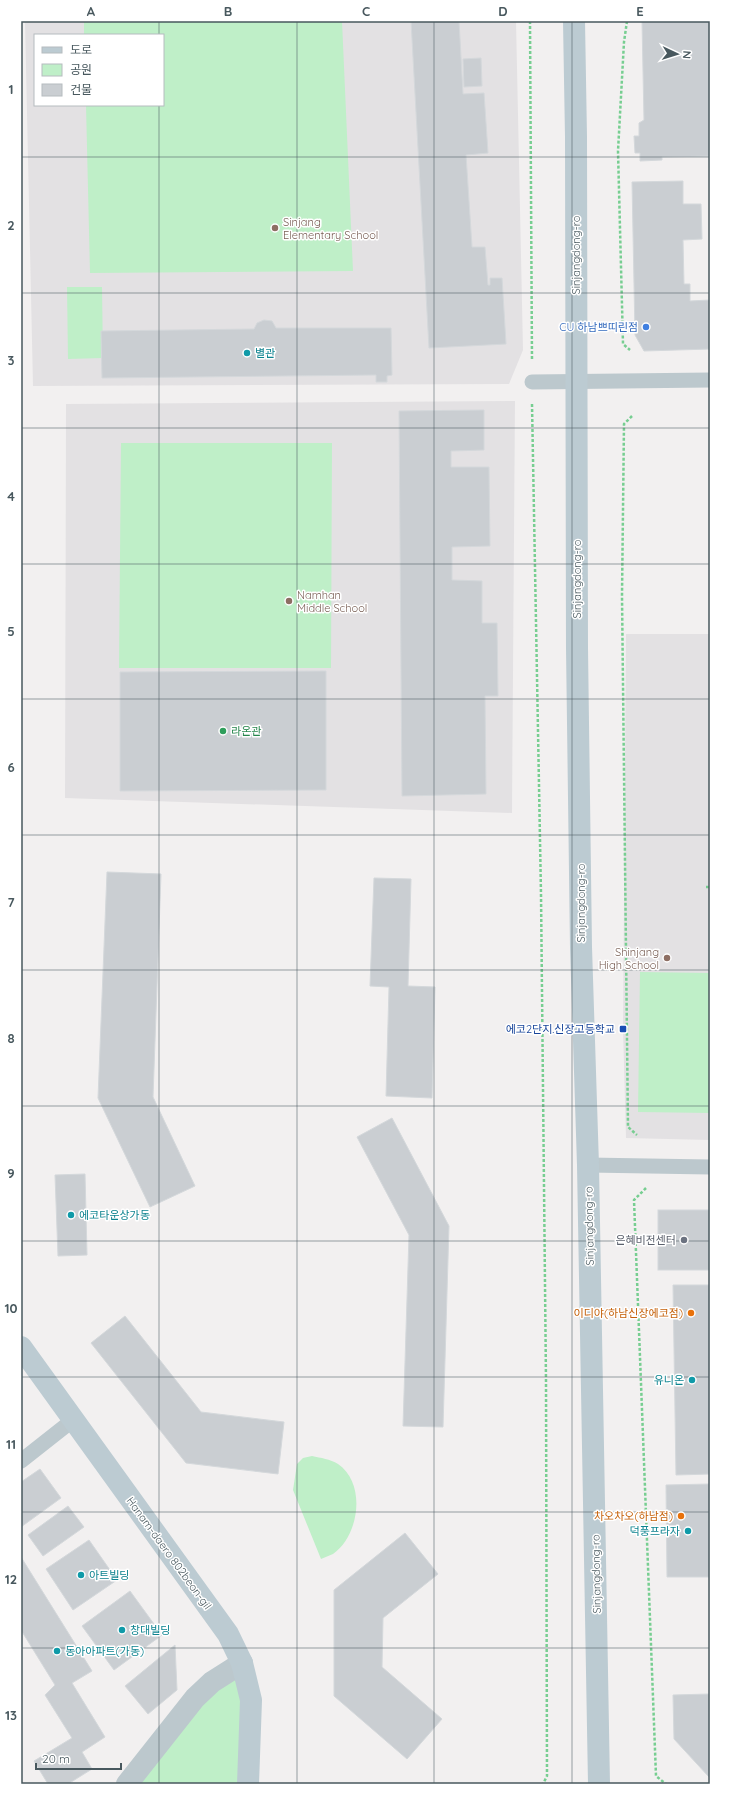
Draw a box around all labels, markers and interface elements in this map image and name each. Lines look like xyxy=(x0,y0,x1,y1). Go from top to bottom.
text: A xyxy=(87,3,96,19)
text: B xyxy=(224,3,232,19)
text: C xyxy=(362,3,370,19)
text: D xyxy=(498,3,508,19)
text: E xyxy=(636,3,644,19)
legend xyxy=(34,34,164,106)
north arrow xyxy=(657,34,697,74)
text: 도로 xyxy=(70,42,92,57)
text: N xyxy=(680,50,694,59)
text: 공원 xyxy=(70,62,92,77)
text: 1 xyxy=(8,81,14,97)
text: 건물 xyxy=(70,82,92,97)
place label: Sinjang Elementary School xyxy=(283,215,378,242)
street label: Sinjangdong-ro xyxy=(569,215,583,295)
text: 2 xyxy=(7,217,15,233)
marker: Sinjang Elementary School xyxy=(270,223,280,233)
place label: CU 하남쁘띠린점 xyxy=(559,320,638,334)
marker: CU 하남쁘띠린점 xyxy=(641,322,651,332)
place label: 별관 xyxy=(255,346,275,360)
marker: 별관 xyxy=(242,348,252,358)
text: 3 xyxy=(8,352,15,368)
text: 4 xyxy=(7,488,15,504)
street label: Sinjangdong-ro xyxy=(570,539,584,619)
place label: Namhan Middle School xyxy=(297,588,367,615)
marker: Namhan Middle School xyxy=(284,596,294,606)
text: 5 xyxy=(7,623,15,639)
place label: 라온관 xyxy=(231,724,261,738)
marker: 라온관 xyxy=(218,726,228,736)
text: 6 xyxy=(7,759,15,775)
street label: Sinjangdong-ro xyxy=(574,863,588,943)
text: 7 xyxy=(7,894,15,910)
place label: Shinjang High School xyxy=(599,945,659,972)
marker: Shinjang High School xyxy=(662,953,672,963)
place label: 에코2단지.신장고등학교 xyxy=(506,1022,615,1036)
marker: 에코2단지.신장고등학교 xyxy=(618,1024,628,1034)
text: 8 xyxy=(7,1030,15,1046)
text: 9 xyxy=(7,1165,15,1181)
street label: Sinjangdong-ro xyxy=(581,1186,597,1266)
place label: 에코타운상가동 xyxy=(79,1208,150,1222)
marker: 에코타운상가동 xyxy=(66,1210,76,1220)
place label: 은혜비전센터 xyxy=(615,1233,676,1247)
marker: 은혜비전센터 xyxy=(679,1235,689,1245)
text: 10 xyxy=(4,1300,18,1316)
place label: 이디야(하남신장에코점) xyxy=(574,1306,683,1320)
marker: 이디야(하남신장에코점) xyxy=(686,1308,696,1318)
place label: 유니온 xyxy=(654,1373,684,1387)
marker: 유니온 xyxy=(687,1375,697,1385)
text: 11 xyxy=(6,1436,16,1452)
street label: Hanam-daero 802beon-gil xyxy=(123,1494,215,1612)
place label: 차오차오(하남점) xyxy=(594,1509,673,1523)
marker: 차오차오(하남점) xyxy=(676,1511,686,1521)
place label: 덕풍프라자 xyxy=(629,1524,680,1538)
marker: 덕풍프라자 xyxy=(683,1526,693,1536)
street label: Sinjangdong-ro xyxy=(588,1534,604,1614)
place label: 아트빌딩 xyxy=(89,1568,129,1582)
marker: 아트빌딩 xyxy=(76,1570,86,1580)
text: 12 xyxy=(5,1571,17,1587)
place label: 창대빌딩 xyxy=(130,1623,170,1637)
marker: 창대빌딩 xyxy=(117,1625,127,1635)
place label: 동아아파트(가동) xyxy=(65,1644,144,1658)
marker: 동아아파트(가동) xyxy=(52,1646,62,1656)
text: 13 xyxy=(5,1707,17,1723)
scale bar xyxy=(36,1745,121,1771)
text: 20 m xyxy=(42,1751,70,1766)

